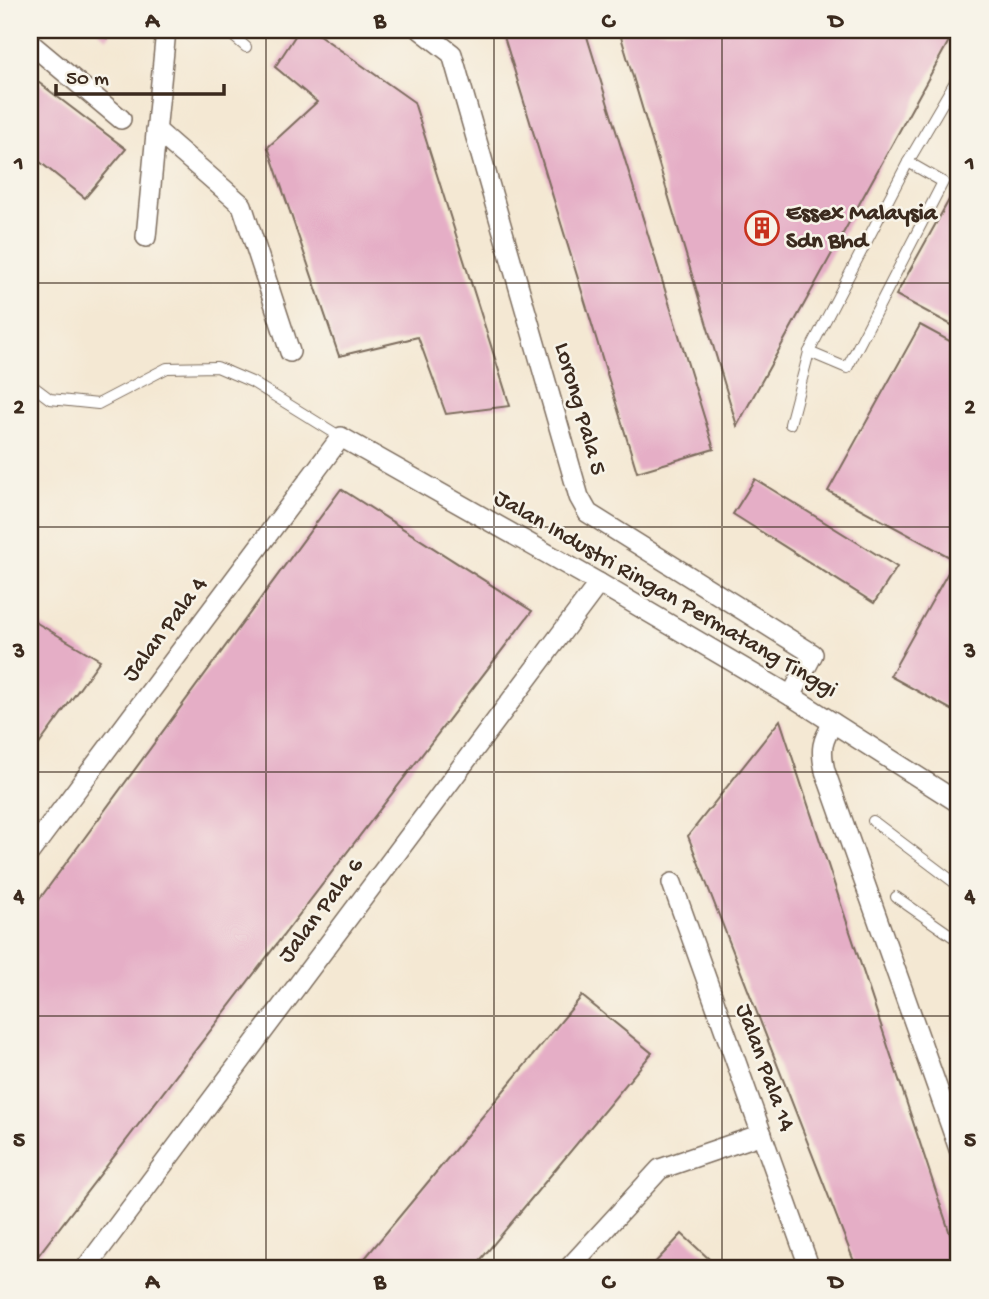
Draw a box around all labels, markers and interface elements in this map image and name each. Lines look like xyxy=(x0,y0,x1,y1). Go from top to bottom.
text: A xyxy=(144,9,160,36)
text: B xyxy=(373,9,387,36)
text: C xyxy=(602,9,617,36)
text: D xyxy=(827,9,845,36)
scale bar xyxy=(56,52,224,96)
text: 50 m xyxy=(66,68,109,93)
text: 1 xyxy=(13,151,24,178)
text: 1 xyxy=(964,151,975,178)
place label: Essex Malaysia Sdn Bhd xyxy=(786,200,939,257)
building icon: Essex Malaysia Sdn Bhd xyxy=(743,209,781,247)
street label: Lorong Pala 5 xyxy=(546,339,612,479)
text: 2 xyxy=(13,395,25,422)
text: 2 xyxy=(964,395,976,422)
street label: Jalan Industri Ringan Permatang Tinggi xyxy=(488,484,842,706)
street label: Jalan Pala 4 xyxy=(117,571,215,688)
text: 3 xyxy=(12,639,25,666)
text: 3 xyxy=(963,639,976,666)
street label: Jalan Pala 6 xyxy=(273,852,372,970)
text: 4 xyxy=(13,884,25,911)
text: 4 xyxy=(964,884,976,911)
street label: Jalan Pala 14 xyxy=(728,1000,801,1136)
text: 5 xyxy=(13,1128,25,1155)
text: 5 xyxy=(964,1128,976,1155)
text: A xyxy=(144,1270,160,1297)
text: B xyxy=(373,1270,387,1297)
text: C xyxy=(602,1270,617,1297)
text: D xyxy=(827,1270,845,1297)

